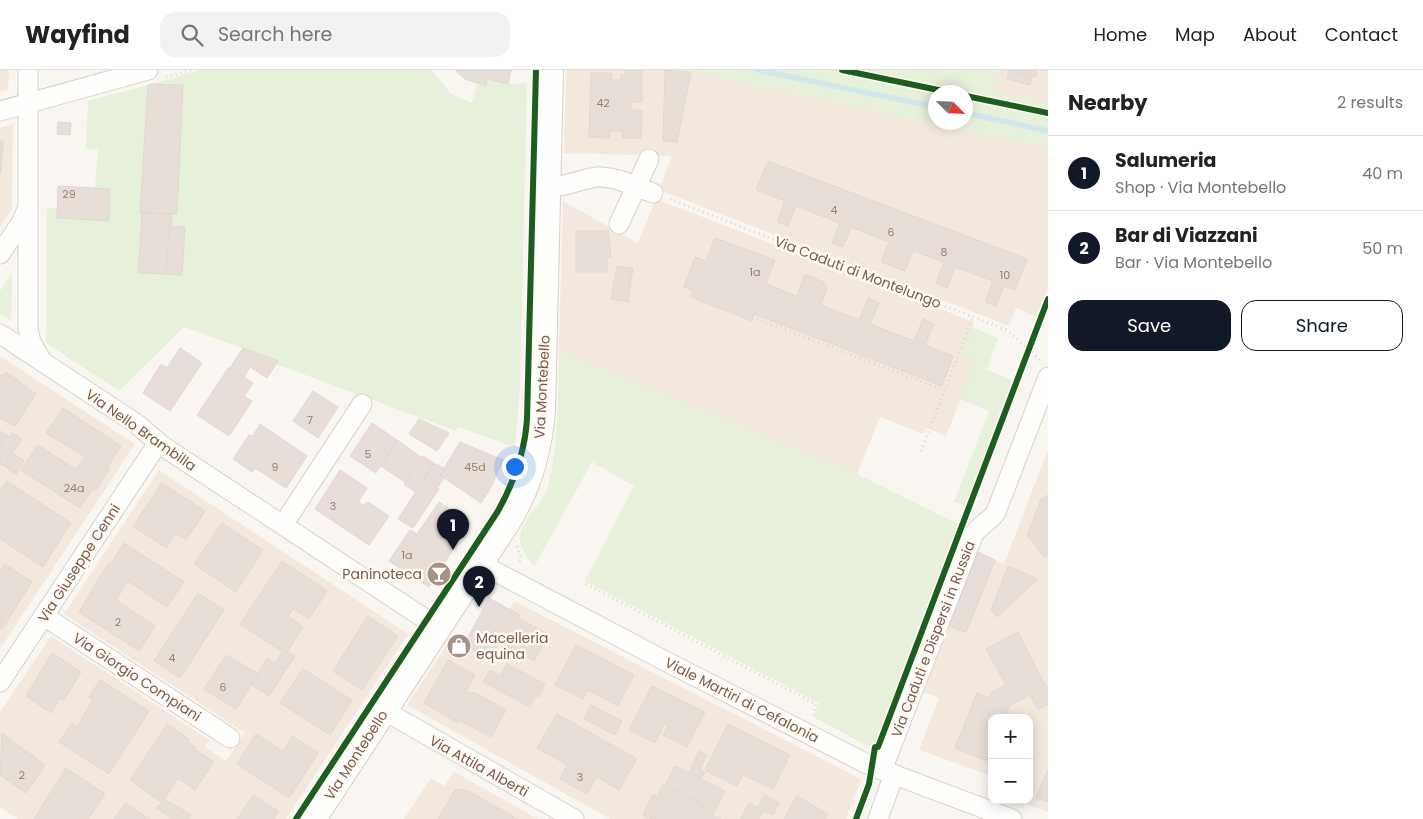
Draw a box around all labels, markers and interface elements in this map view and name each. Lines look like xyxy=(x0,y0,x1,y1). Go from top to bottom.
search box xyxy=(160,12,510,57)
text: Wayfind xyxy=(25,18,130,51)
icon: search xyxy=(178,21,206,49)
text: Search here xyxy=(218,21,332,48)
text: Home xyxy=(1093,22,1147,47)
text: Map xyxy=(1175,22,1215,47)
text: About xyxy=(1243,22,1297,47)
text: Contact xyxy=(1325,22,1398,47)
north arrow xyxy=(928,85,973,130)
text: Nearby xyxy=(1068,88,1148,117)
text: 2 results xyxy=(1337,91,1403,114)
house number: 42 xyxy=(596,95,610,111)
text: Salumeria xyxy=(1115,147,1216,174)
text: 1 xyxy=(1081,162,1087,185)
text: 40 m xyxy=(1362,162,1403,185)
text: Shop · Via Montebello xyxy=(1115,176,1286,199)
house number: 29 xyxy=(62,186,76,202)
house number: 4 xyxy=(831,202,838,218)
text: Bar di Viazzani xyxy=(1115,222,1258,249)
house number: 6 xyxy=(888,224,895,240)
street label: Via Caduti di Montelungo xyxy=(772,231,944,313)
text: 2 xyxy=(1079,237,1089,260)
text: 50 m xyxy=(1362,237,1403,260)
house number: 8 xyxy=(941,244,948,260)
text: Bar · Via Montebello xyxy=(1115,251,1272,274)
house number: 1a xyxy=(750,264,760,280)
house number: 10 xyxy=(1000,267,1010,283)
button: Save xyxy=(1068,300,1231,351)
button: Share xyxy=(1241,300,1403,351)
street label: Via Montebello xyxy=(529,335,555,439)
street label: Via Nello Brambilla xyxy=(82,384,200,476)
house number: 7 xyxy=(307,412,313,428)
house number: 5 xyxy=(365,446,372,462)
your location xyxy=(502,454,528,480)
house number: 9 xyxy=(272,459,279,475)
house number: 45d xyxy=(464,459,486,475)
house number: 24a xyxy=(64,480,84,496)
house number: 3 xyxy=(330,498,336,514)
street label: Via Giuseppe Cenni xyxy=(33,500,125,626)
pin: 1 xyxy=(437,509,469,550)
street label: Via Caduti e Dispersi in Russia xyxy=(886,538,980,740)
house number: 1a xyxy=(402,547,412,563)
bar icon: Paninoteca xyxy=(426,561,452,587)
place label: Paninoteca xyxy=(342,564,422,584)
pin: 2 xyxy=(463,566,495,607)
house number: 2 xyxy=(115,614,121,630)
street label: Via Giorgio Compiani xyxy=(69,628,205,726)
place label: Macelleria equina xyxy=(476,628,548,664)
shop icon: Macelleria equina xyxy=(446,633,472,659)
house number: 4 xyxy=(169,650,176,666)
street label: Viale Martiri di Cefalonia xyxy=(662,652,822,748)
house number: 6 xyxy=(220,679,227,695)
street label: Via Montebello xyxy=(319,706,393,804)
map controls xyxy=(988,714,1033,804)
button: + xyxy=(988,714,1033,759)
street label: Via Attila Alberti xyxy=(426,730,532,802)
button: − xyxy=(988,759,1033,804)
house number: 2 xyxy=(19,767,25,783)
house number: 3 xyxy=(577,769,583,785)

